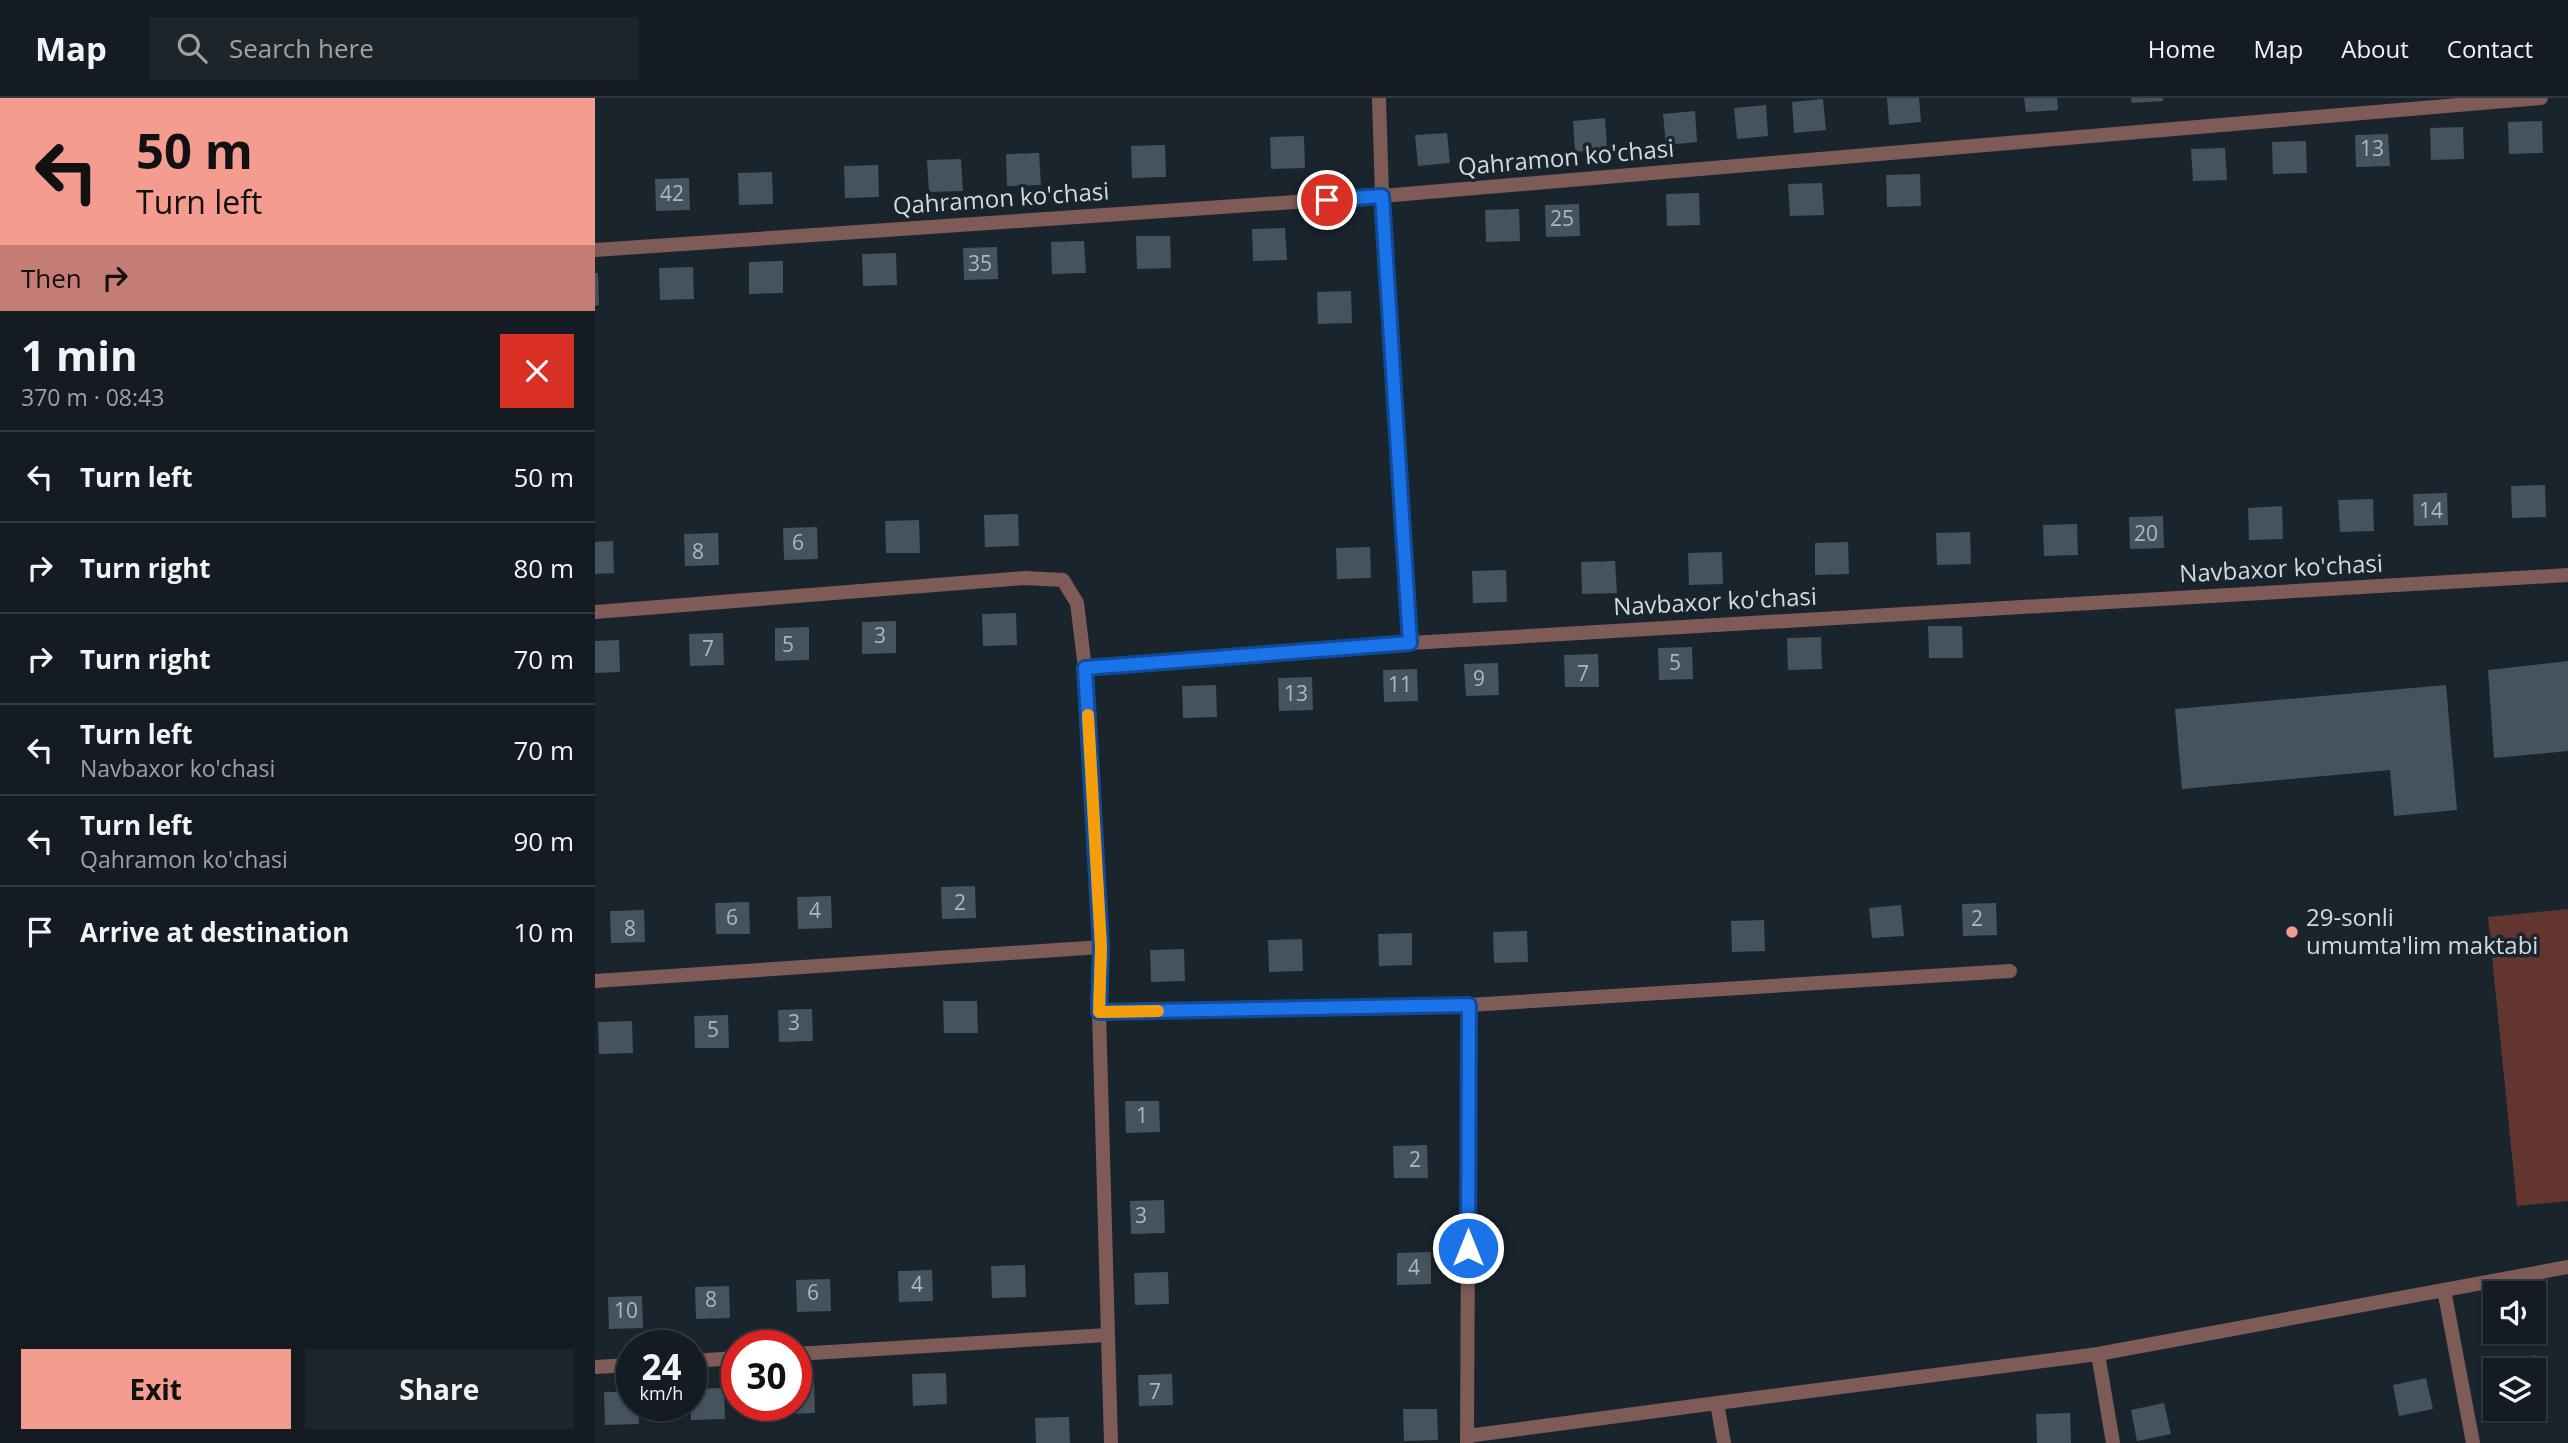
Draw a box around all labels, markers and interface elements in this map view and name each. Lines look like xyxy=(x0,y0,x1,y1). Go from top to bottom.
search box xyxy=(149,17,639,80)
text: Map xyxy=(35,26,107,71)
icon: search xyxy=(173,29,211,67)
text: Search here xyxy=(229,30,374,66)
text: Home xyxy=(2148,32,2216,65)
text: Map xyxy=(2254,32,2303,65)
text: About xyxy=(2341,32,2409,65)
text: Contact xyxy=(2447,32,2533,65)
text: 50 m xyxy=(136,117,253,183)
icon: left xyxy=(21,126,112,217)
street label: Qahramon ko'chasi xyxy=(1456,131,1675,182)
house number: 13 xyxy=(2360,134,2384,162)
pin xyxy=(1297,170,1357,230)
street label: Qahramon ko'chasi xyxy=(892,173,1110,222)
house number: 42 xyxy=(660,179,684,207)
text: Turn left xyxy=(136,180,262,223)
icon: arrive xyxy=(1308,181,1346,219)
house number: 25 xyxy=(1550,204,1574,232)
house number: 35 xyxy=(968,249,992,277)
icon: right xyxy=(96,259,134,297)
text: Then xyxy=(21,260,82,296)
text: 1 min xyxy=(21,326,138,383)
button: close xyxy=(500,334,574,408)
text: 370 m · 08:43 xyxy=(21,381,164,413)
icon: left xyxy=(21,458,59,496)
text: Turn left xyxy=(80,459,192,495)
text: 50 m xyxy=(513,459,574,495)
house number: 14 xyxy=(2419,496,2443,524)
house number: 20 xyxy=(2134,519,2158,547)
house number: 6 xyxy=(792,528,804,556)
house number: 8 xyxy=(692,537,704,565)
street label: Navbaxor ko'chasi xyxy=(2178,546,2384,589)
icon: right xyxy=(21,549,59,587)
text: Turn right xyxy=(80,550,211,586)
text: 80 m xyxy=(513,550,574,586)
street label: Navbaxor ko'chasi xyxy=(1612,579,1818,622)
house number: 3 xyxy=(874,621,886,649)
house number: 5 xyxy=(782,630,794,658)
house number: 7 xyxy=(702,634,714,662)
icon: right xyxy=(21,640,59,678)
text: Turn right xyxy=(80,641,211,677)
text: 70 m xyxy=(513,641,574,677)
house number: 5 xyxy=(1669,648,1681,676)
house number: 7 xyxy=(1577,659,1589,687)
house number: 9 xyxy=(1473,664,1485,692)
house number: 11 xyxy=(1388,670,1412,698)
house number: 13 xyxy=(1284,679,1308,707)
text: Turn left xyxy=(80,716,192,752)
icon: left xyxy=(21,731,59,769)
text: 70 m xyxy=(513,732,574,768)
text: Navbaxor ko'chasi xyxy=(80,752,275,784)
text: Turn left xyxy=(80,807,192,843)
icon: left xyxy=(21,822,59,860)
text: 90 m xyxy=(513,823,574,859)
text: Qahramon ko'chasi xyxy=(80,843,288,875)
house number: 2 xyxy=(954,888,966,916)
house number: 4 xyxy=(809,896,821,924)
place label: 29-sonli umumta'lim maktabi xyxy=(2306,900,2538,961)
house number: 6 xyxy=(726,903,738,931)
house number: 2 xyxy=(1971,904,1983,932)
icon: arrive xyxy=(21,913,59,951)
text: Arrive at destination xyxy=(80,914,349,950)
text: 10 m xyxy=(513,914,574,950)
house number: 8 xyxy=(624,914,636,942)
marker: 29-sonli umumta'lim maktabi xyxy=(2284,924,2300,940)
house number: 3 xyxy=(788,1008,800,1036)
house number: 5 xyxy=(707,1015,719,1043)
house number: 1 xyxy=(1136,1101,1148,1129)
house number: 2 xyxy=(1409,1145,1421,1173)
house number: 3 xyxy=(1135,1201,1147,1229)
position arrow xyxy=(1431,1211,1505,1285)
house number: 4 xyxy=(1408,1253,1420,1281)
house number: 4 xyxy=(911,1270,923,1298)
house number: 6 xyxy=(807,1278,819,1306)
map controls xyxy=(2483,1281,2546,1421)
button: sound xyxy=(2483,1281,2546,1344)
house number: 8 xyxy=(705,1285,717,1313)
house number: 10 xyxy=(614,1296,638,1324)
speed limit sign: 30 xyxy=(721,1330,812,1421)
text: 24 xyxy=(641,1343,682,1390)
button: Exit xyxy=(21,1349,291,1429)
button: Share xyxy=(305,1349,574,1429)
button: layers xyxy=(2483,1358,2546,1421)
house number: 7 xyxy=(1149,1377,1161,1405)
text: km/h xyxy=(640,1381,683,1405)

